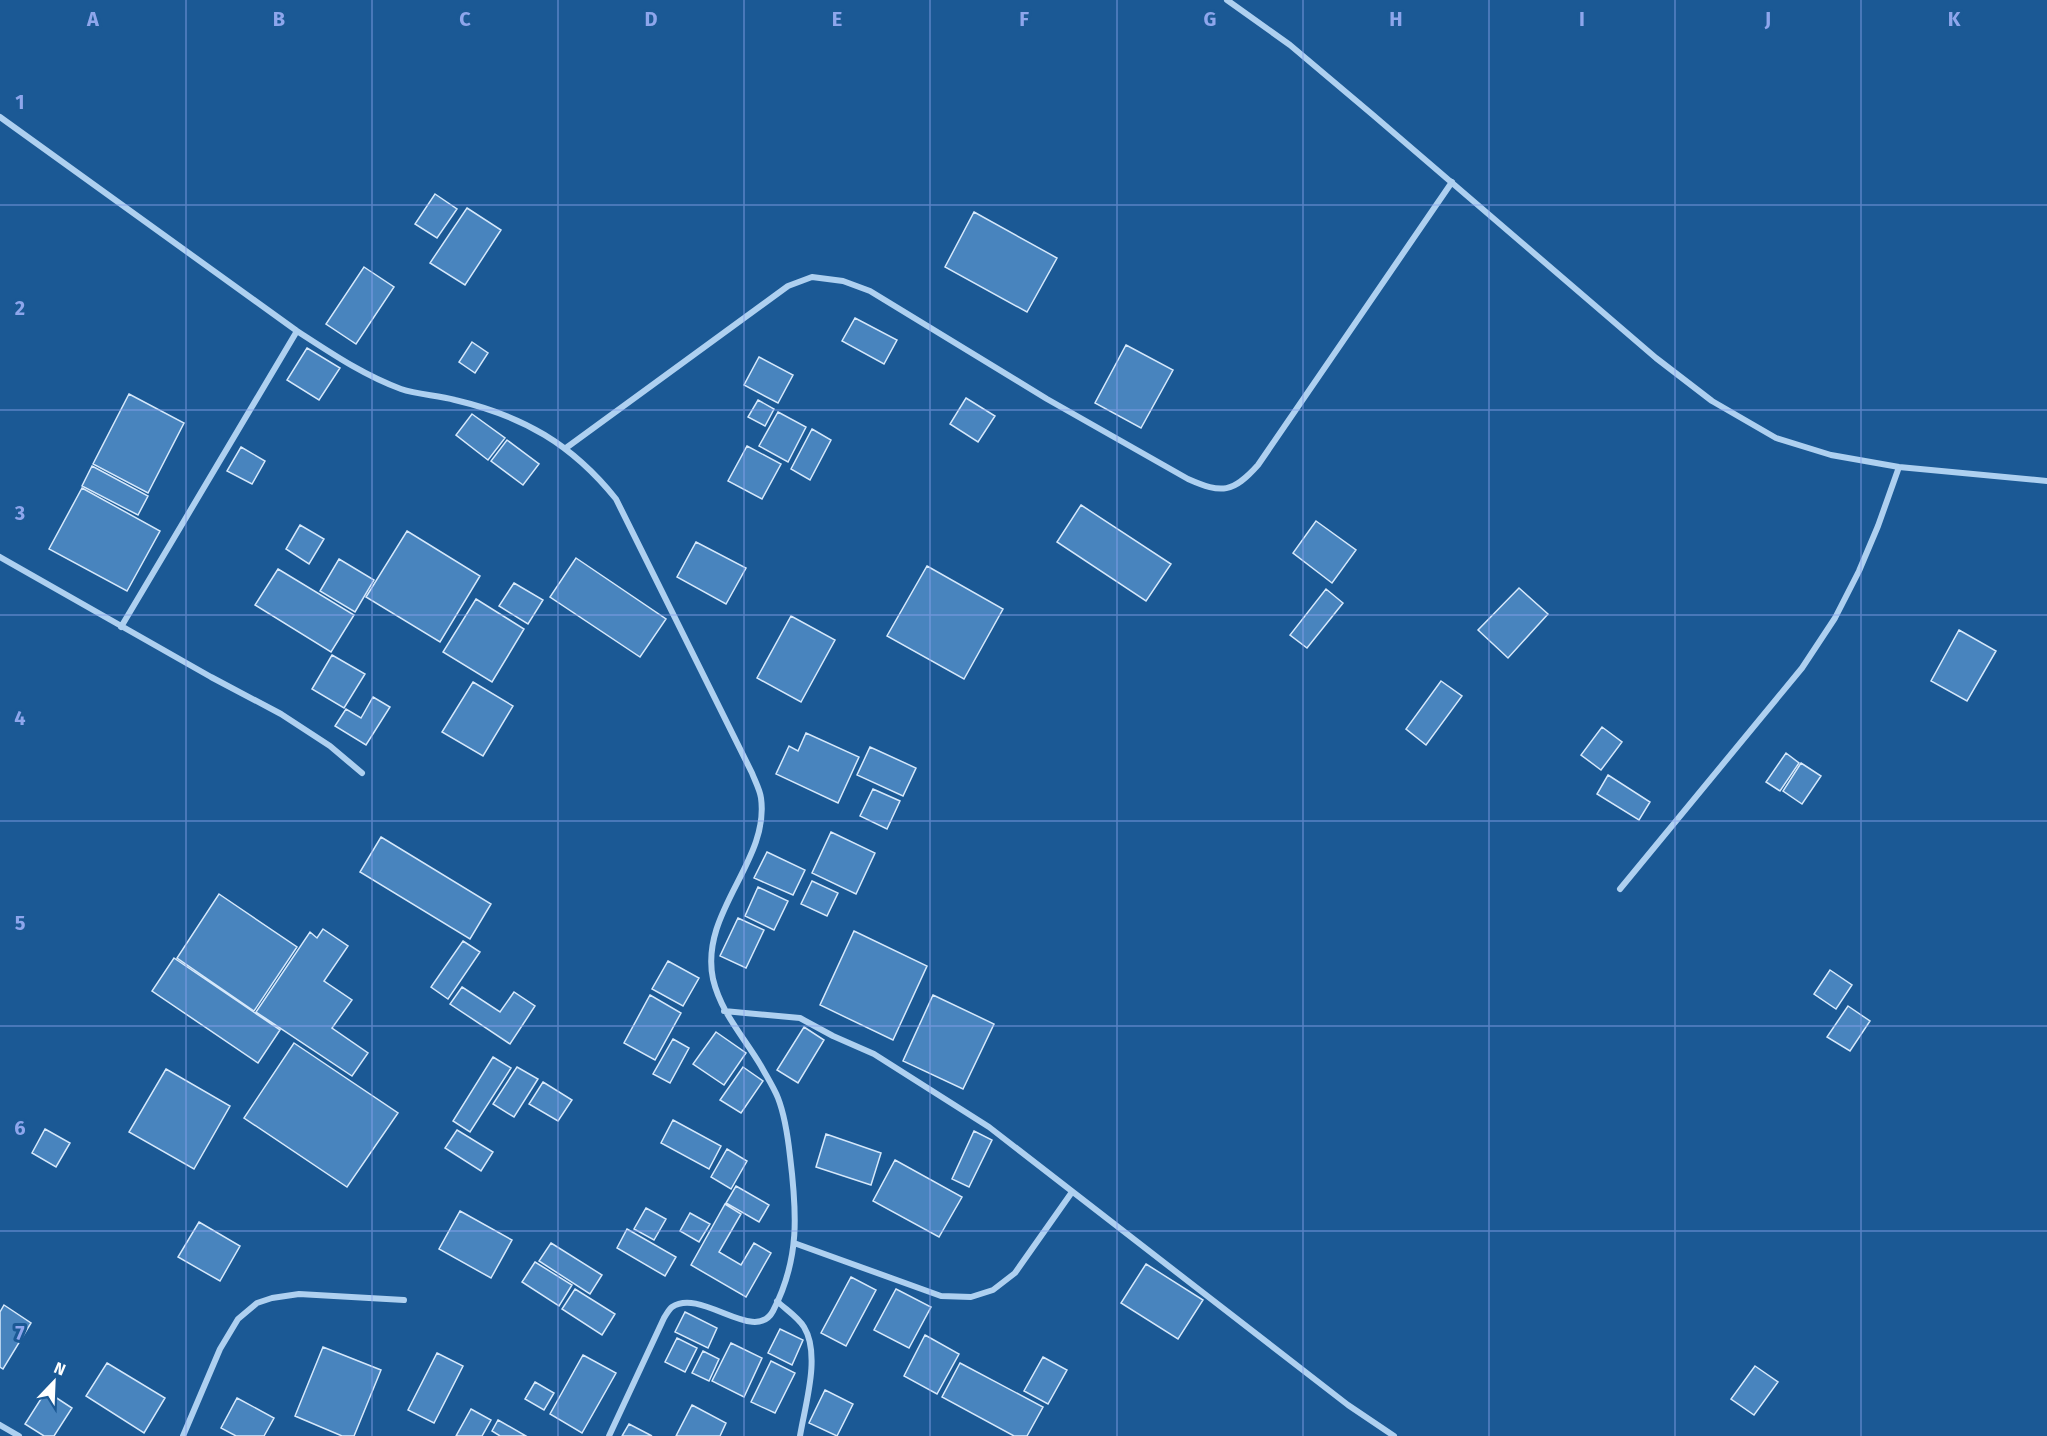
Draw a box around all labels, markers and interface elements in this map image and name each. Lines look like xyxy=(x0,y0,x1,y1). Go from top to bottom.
text: A xyxy=(86,7,100,31)
text: B xyxy=(273,7,285,31)
text: C xyxy=(459,7,471,31)
text: D xyxy=(644,7,658,31)
text: E xyxy=(832,7,842,31)
text: F xyxy=(1019,7,1029,31)
text: G xyxy=(1204,7,1216,31)
text: H xyxy=(1389,7,1403,31)
text: I xyxy=(1579,7,1585,31)
text: J xyxy=(1764,7,1771,31)
text: K xyxy=(1948,7,1961,31)
text: 1 xyxy=(15,90,25,114)
text: 2 xyxy=(15,296,25,320)
text: 3 xyxy=(14,501,25,525)
text: 4 xyxy=(14,706,26,730)
text: 5 xyxy=(15,911,26,935)
text: 6 xyxy=(14,1116,26,1140)
text: 7 xyxy=(15,1321,25,1345)
north arrow xyxy=(24,1352,84,1412)
text: N xyxy=(51,1358,68,1379)

